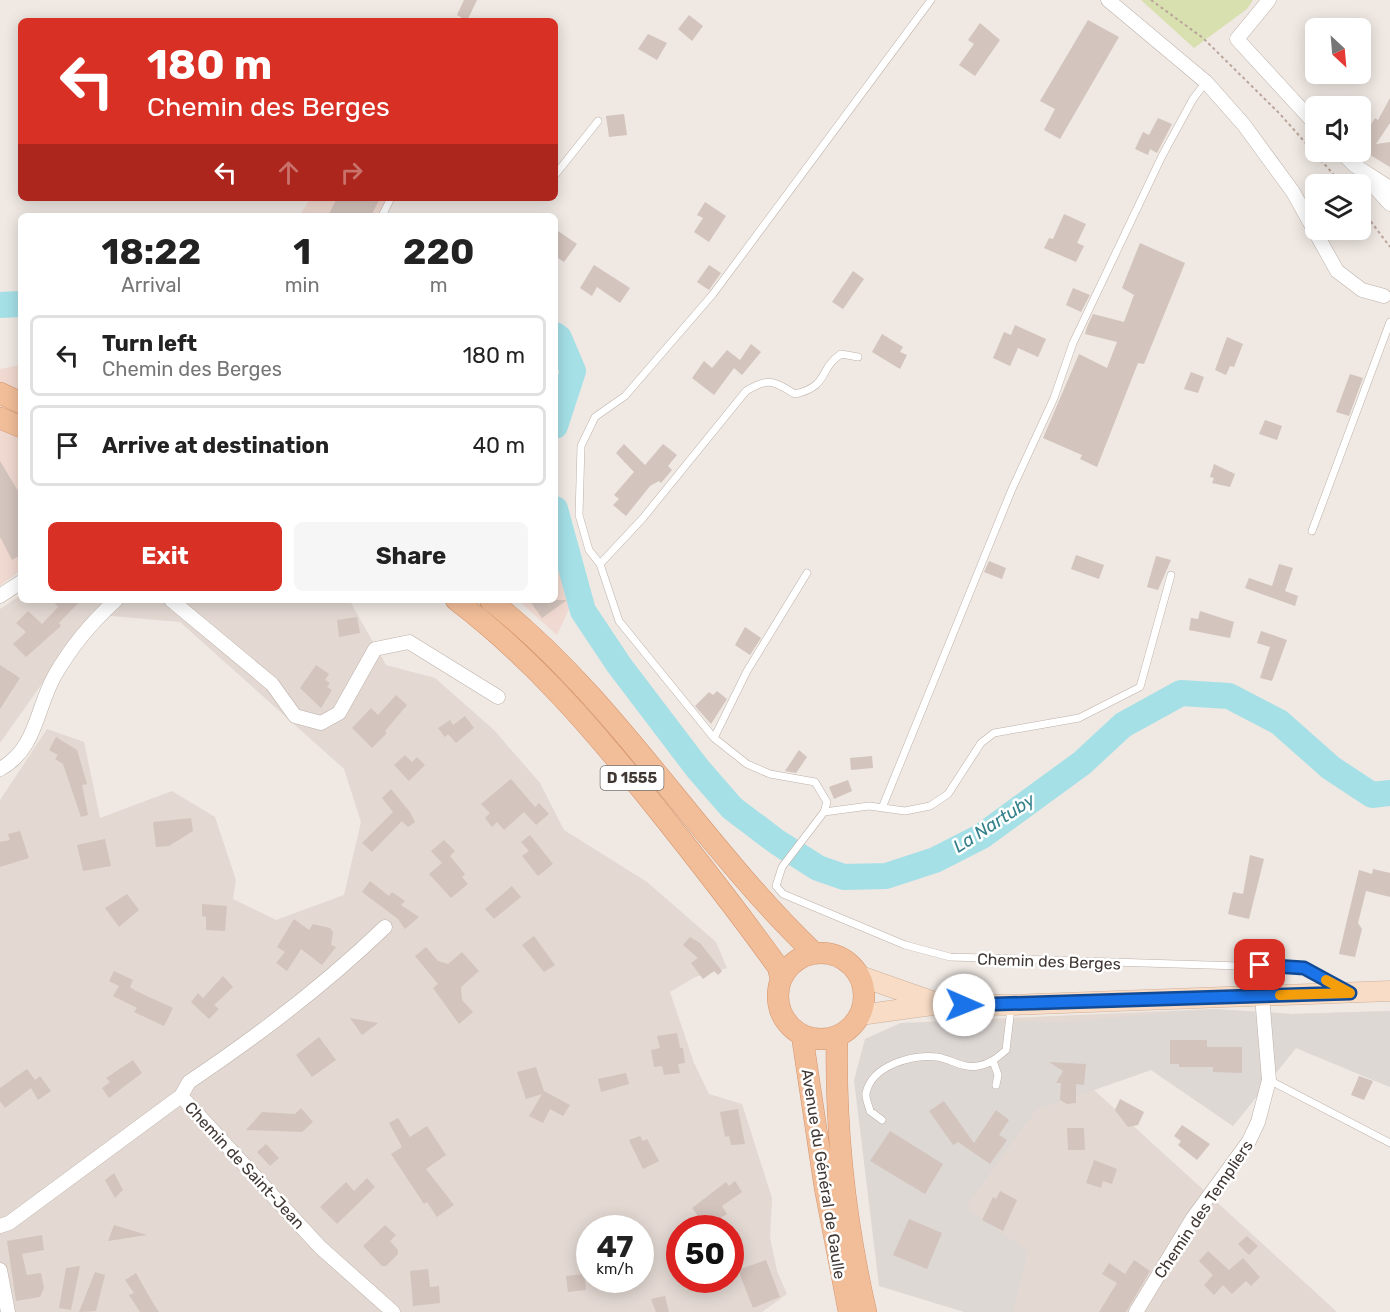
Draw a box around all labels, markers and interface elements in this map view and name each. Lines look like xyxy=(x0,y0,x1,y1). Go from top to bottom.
north arrow xyxy=(1305,18,1371,84)
map controls xyxy=(1305,18,1371,240)
text: 180 m xyxy=(147,40,272,90)
icon: left xyxy=(48,42,126,120)
text: Chemin des Berges xyxy=(147,91,390,123)
button: sound xyxy=(1305,96,1371,162)
icon: left xyxy=(209,156,242,189)
icon: ahead xyxy=(272,156,305,189)
icon: right xyxy=(335,156,368,189)
button: layers xyxy=(1305,174,1371,240)
text: 18:22 xyxy=(102,230,201,273)
text: 1 xyxy=(293,230,311,273)
text: 220 xyxy=(403,230,474,273)
text: Arrival xyxy=(121,273,181,297)
text: min xyxy=(285,273,320,297)
text: m xyxy=(430,273,448,297)
text: Turn left xyxy=(102,330,197,357)
icon: left xyxy=(51,339,84,372)
text: 180 m xyxy=(463,342,525,369)
text: Chemin des Berges xyxy=(102,357,282,381)
icon: arrive xyxy=(51,429,84,462)
text: Arrive at destination xyxy=(102,432,329,459)
text: 40 m xyxy=(472,432,525,459)
button: Exit xyxy=(48,522,282,591)
button: Share xyxy=(294,522,528,591)
road number: D 1555 xyxy=(600,766,664,790)
water label: La Nartuby xyxy=(949,788,1040,858)
pin xyxy=(1234,939,1285,990)
icon: arrive xyxy=(1243,948,1276,981)
street label: Chemin des Berges xyxy=(977,949,1121,974)
position arrow xyxy=(932,973,996,1037)
street label: Avenue du Général de Gaulle xyxy=(797,1068,850,1281)
street label: Chemin de Saint-Jean xyxy=(181,1098,309,1233)
street label: Chemin des Templiers xyxy=(1150,1137,1257,1282)
speed limit sign: 50 xyxy=(666,1215,744,1293)
text: 47 xyxy=(597,1229,633,1265)
text: km/h xyxy=(596,1260,634,1278)

